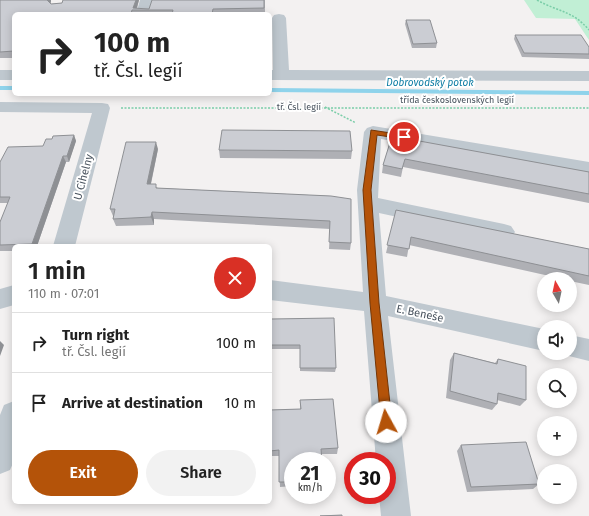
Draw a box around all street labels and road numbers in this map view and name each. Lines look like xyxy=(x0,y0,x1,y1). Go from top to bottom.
street label: třída československých legií xyxy=(400,95,514,105)
street label: tř. Čsl. legií xyxy=(277,101,322,112)
street label: U Cihelny xyxy=(71,152,96,201)
street label: E. Beneše xyxy=(395,302,445,325)

